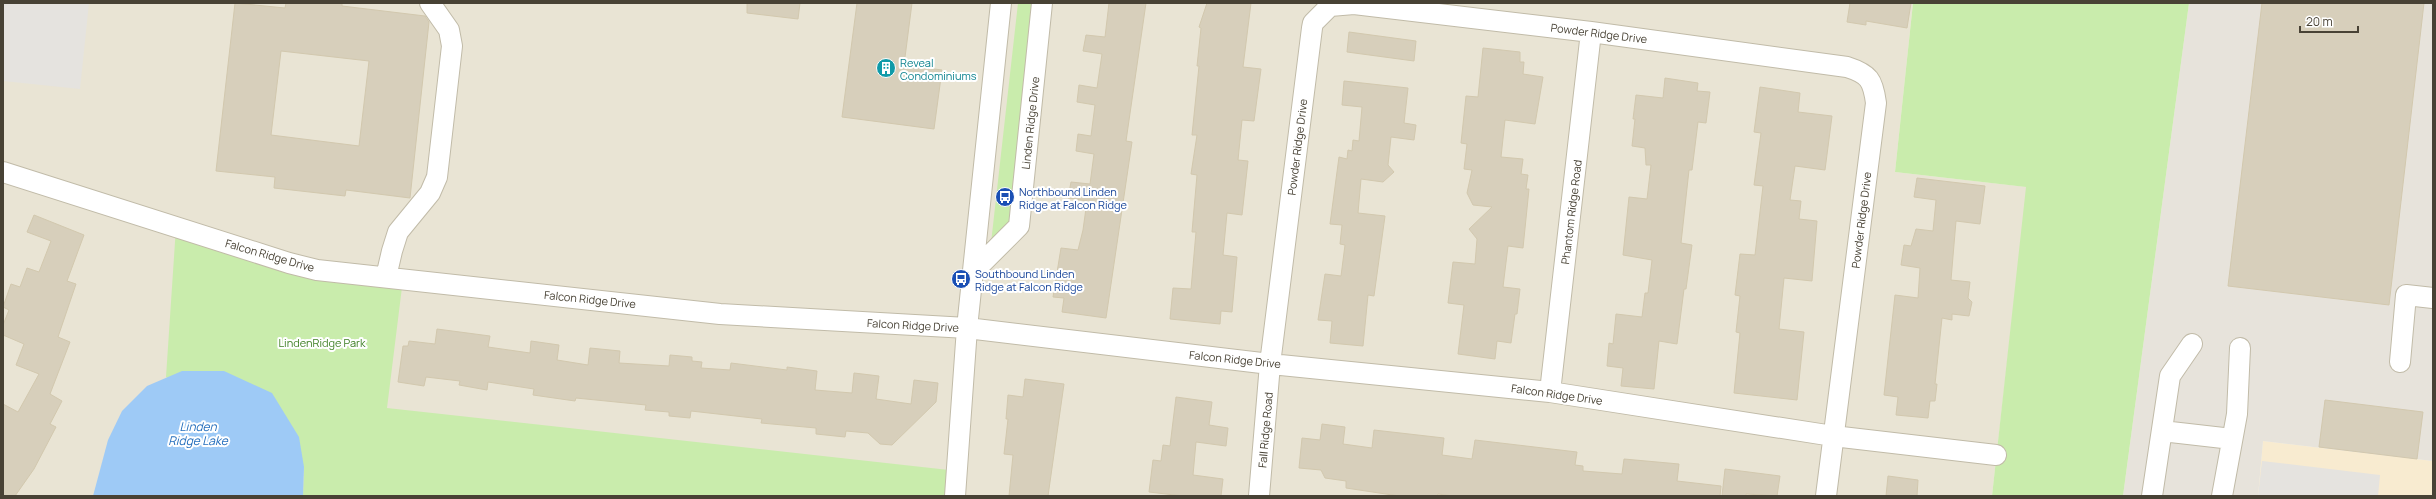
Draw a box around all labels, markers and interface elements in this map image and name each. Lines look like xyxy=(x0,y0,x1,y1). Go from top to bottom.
scale bar xyxy=(2300,8,2358,34)
text: 20 m xyxy=(2306,13,2333,30)
street label: Powder Ridge Drive xyxy=(1550,20,1649,46)
place label: Reveal Condominiums xyxy=(900,55,977,83)
building icon: Reveal Condominiums xyxy=(875,57,897,79)
street label: Linden Ridge Drive xyxy=(1018,75,1042,170)
street label: Powder Ridge Drive xyxy=(1284,97,1310,196)
street label: Phantom Ridge Road xyxy=(1557,159,1585,265)
street label: Powder Ridge Drive xyxy=(1848,170,1874,269)
place label: Northbound Linden Ridge at Falcon Ridge xyxy=(1019,184,1128,212)
bus stop icon: Northbound Linden Ridge at Falcon Ridge xyxy=(994,186,1016,208)
street label: Falcon Ridge Drive xyxy=(224,235,317,275)
place label: Southbound Linden Ridge at Falcon Ridge xyxy=(975,266,1084,294)
bus stop icon: Southbound Linden Ridge at Falcon Ridge xyxy=(950,268,972,290)
street label: Falcon Ridge Drive xyxy=(543,287,637,311)
street label: Falcon Ridge Drive xyxy=(867,315,960,335)
park label: LindenRidge Park xyxy=(278,335,366,350)
street label: Falcon Ridge Drive xyxy=(1188,347,1282,371)
street label: Falcon Ridge Drive xyxy=(1510,380,1604,408)
street label: Fall Ridge Road xyxy=(1254,391,1276,469)
water label: Linden Ridge Lake xyxy=(168,418,229,449)

